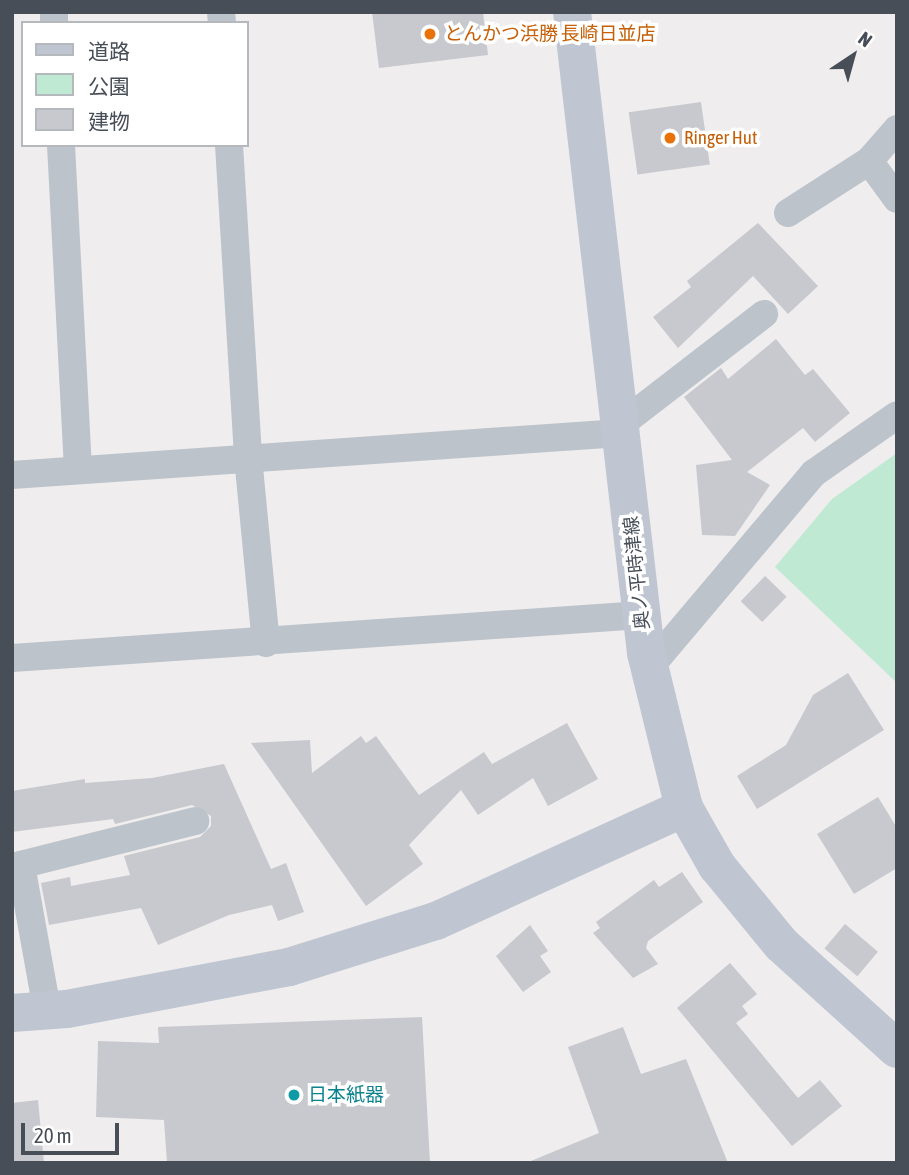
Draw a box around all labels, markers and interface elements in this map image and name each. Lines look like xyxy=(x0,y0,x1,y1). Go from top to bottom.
legend xyxy=(21,21,248,147)
north arrow xyxy=(818,21,888,91)
place label: とんかつ浜勝 長崎日並店 xyxy=(444,23,656,45)
marker: とんかつ浜勝 長崎日並店 xyxy=(422,26,438,42)
text: N xyxy=(854,27,876,51)
text: 道路 xyxy=(88,39,130,63)
text: 公園 xyxy=(88,74,130,98)
text: 建物 xyxy=(88,109,130,133)
place label: Ringer Hut xyxy=(684,127,757,149)
marker: Ringer Hut xyxy=(662,130,678,146)
street label: 奥ノ平時津線 xyxy=(620,515,654,631)
place label: 日本紙器 xyxy=(308,1084,384,1106)
marker: 日本紙器 xyxy=(286,1087,302,1103)
scale bar xyxy=(24,1108,122,1152)
text: 20 m xyxy=(34,1123,72,1147)

